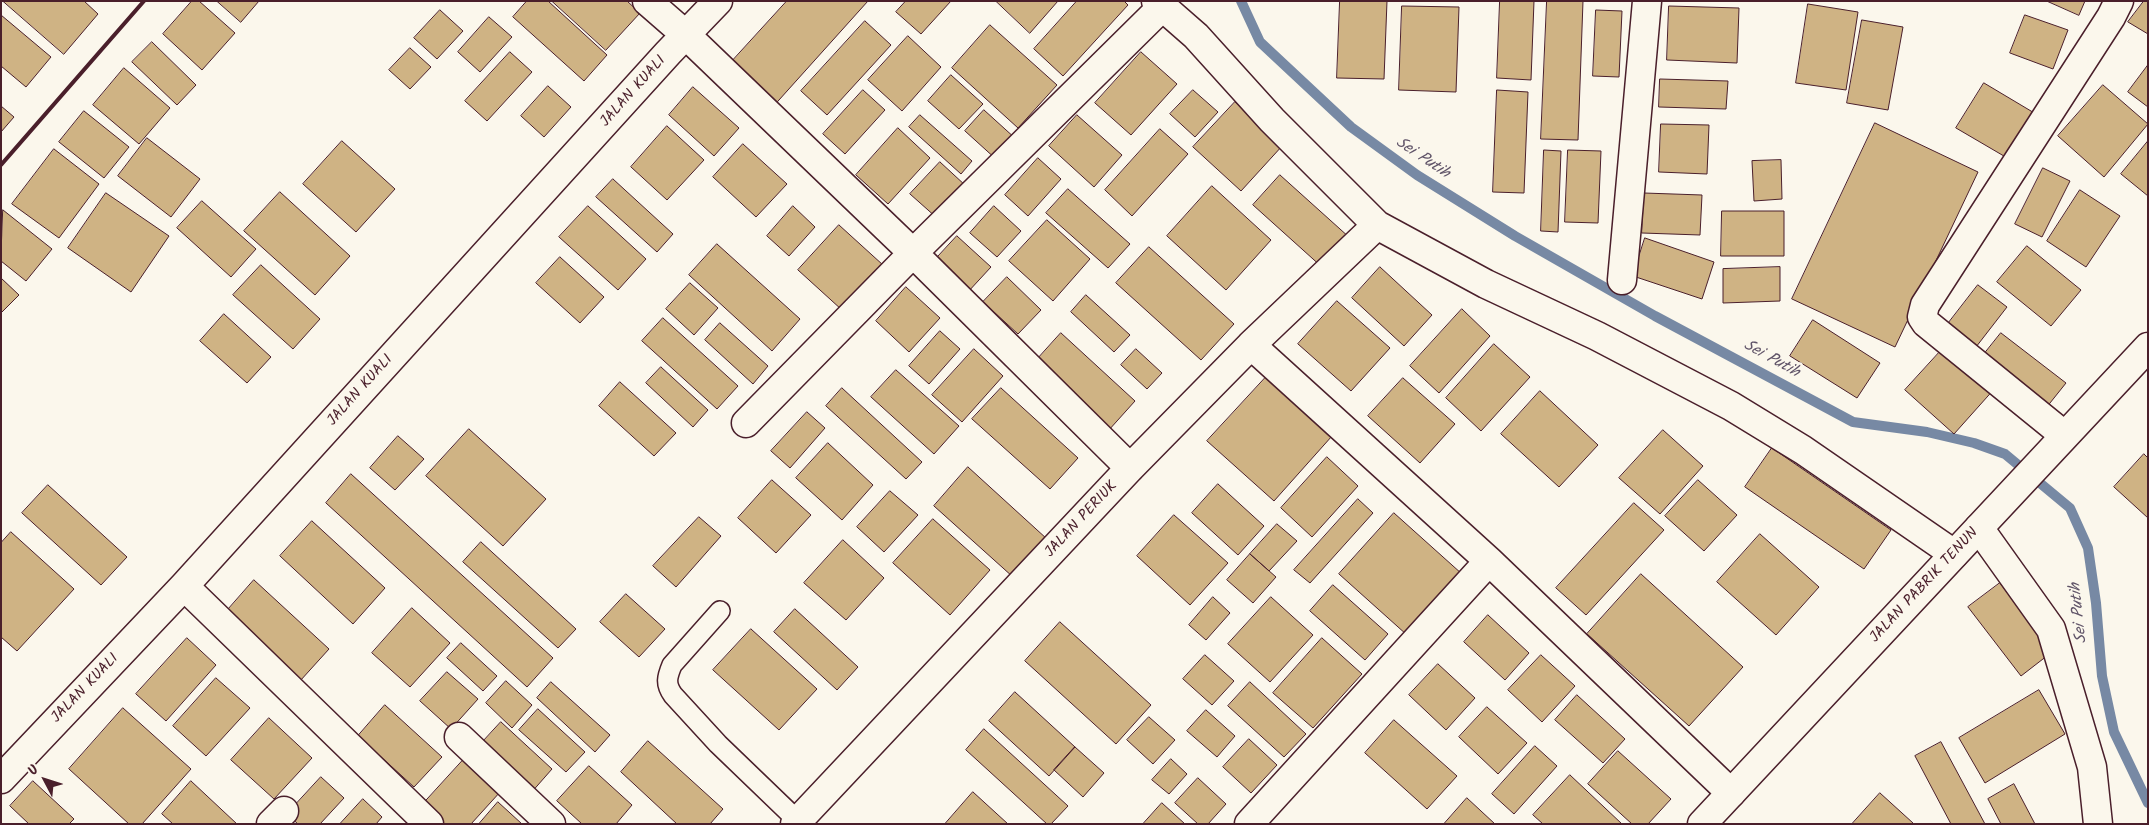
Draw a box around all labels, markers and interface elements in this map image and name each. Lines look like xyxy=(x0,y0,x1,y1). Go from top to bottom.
street label: JALAN KUALI xyxy=(597,53,671,131)
water label: Sei Putih xyxy=(1391,134,1453,184)
water label: Sei Putih xyxy=(1740,337,1802,383)
street label: JALAN KUALI xyxy=(324,352,398,430)
street label: JALAN PERIUK xyxy=(1042,478,1122,562)
street label: JALAN PABRIK TENUN xyxy=(1867,525,1983,647)
water label: Sei Putih xyxy=(2067,582,2093,644)
street label: JALAN KUALI xyxy=(48,651,124,727)
north arrow xyxy=(20,755,70,805)
text: U xyxy=(22,760,45,781)

